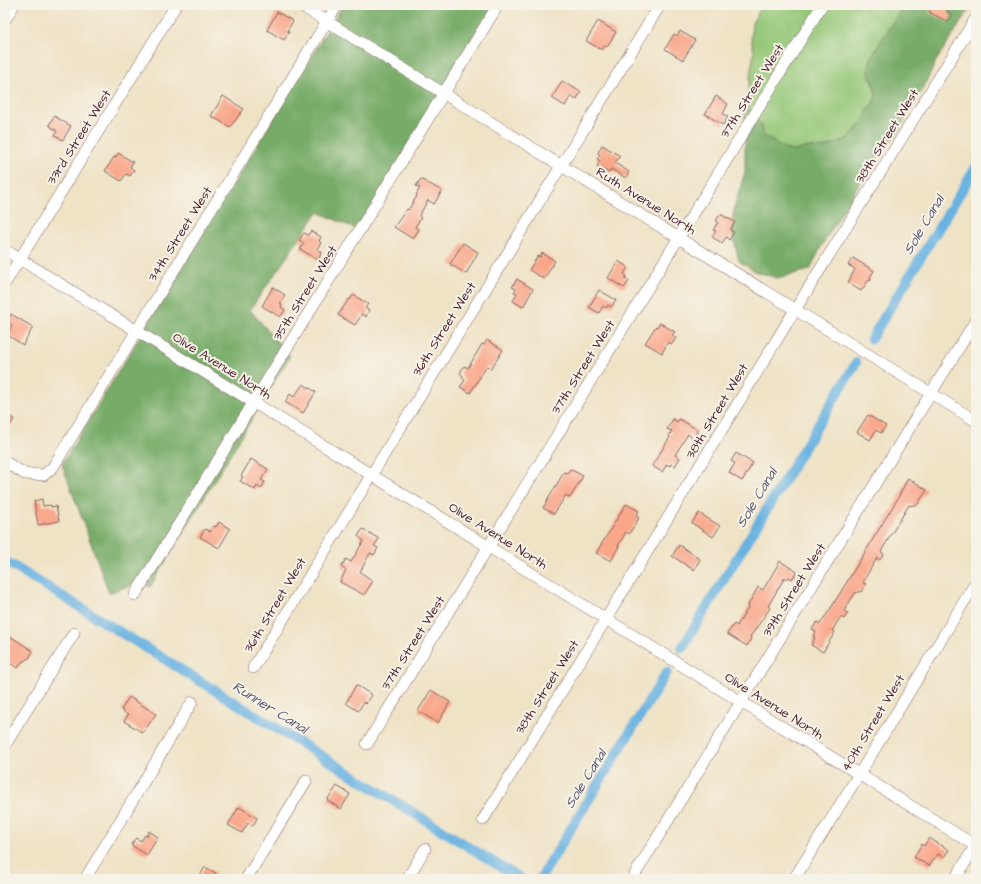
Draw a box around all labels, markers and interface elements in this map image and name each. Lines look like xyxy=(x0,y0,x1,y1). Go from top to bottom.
street label: 37th Street West xyxy=(716,40,789,142)
street label: 38th Street West xyxy=(851,85,924,187)
street label: 33rd Street West xyxy=(43,86,116,188)
street label: Ruth Avenue North xyxy=(593,163,700,239)
street label: 34th Street West xyxy=(144,183,217,285)
water label: Sole Canal xyxy=(899,190,950,258)
street label: 35th Street West xyxy=(268,241,342,344)
street label: 36th Street West xyxy=(408,278,481,380)
street label: 37th Street West xyxy=(547,316,620,418)
street label: Olive Avenue North xyxy=(169,328,275,404)
street label: 38th Street West xyxy=(681,359,753,462)
water label: Sole Canal xyxy=(732,463,783,531)
street label: Olive Avenue North xyxy=(445,498,551,574)
street label: 39th Street West xyxy=(758,539,830,640)
street label: 36th Street West xyxy=(239,553,311,656)
street label: 37th Street West xyxy=(377,592,450,694)
street label: 38th Street West xyxy=(511,636,584,738)
street label: Olive Avenue North xyxy=(721,668,827,744)
street label: 40th Street West xyxy=(837,670,910,775)
water label: Runner Canal xyxy=(229,677,313,740)
water label: Sole Canal xyxy=(560,744,613,812)

